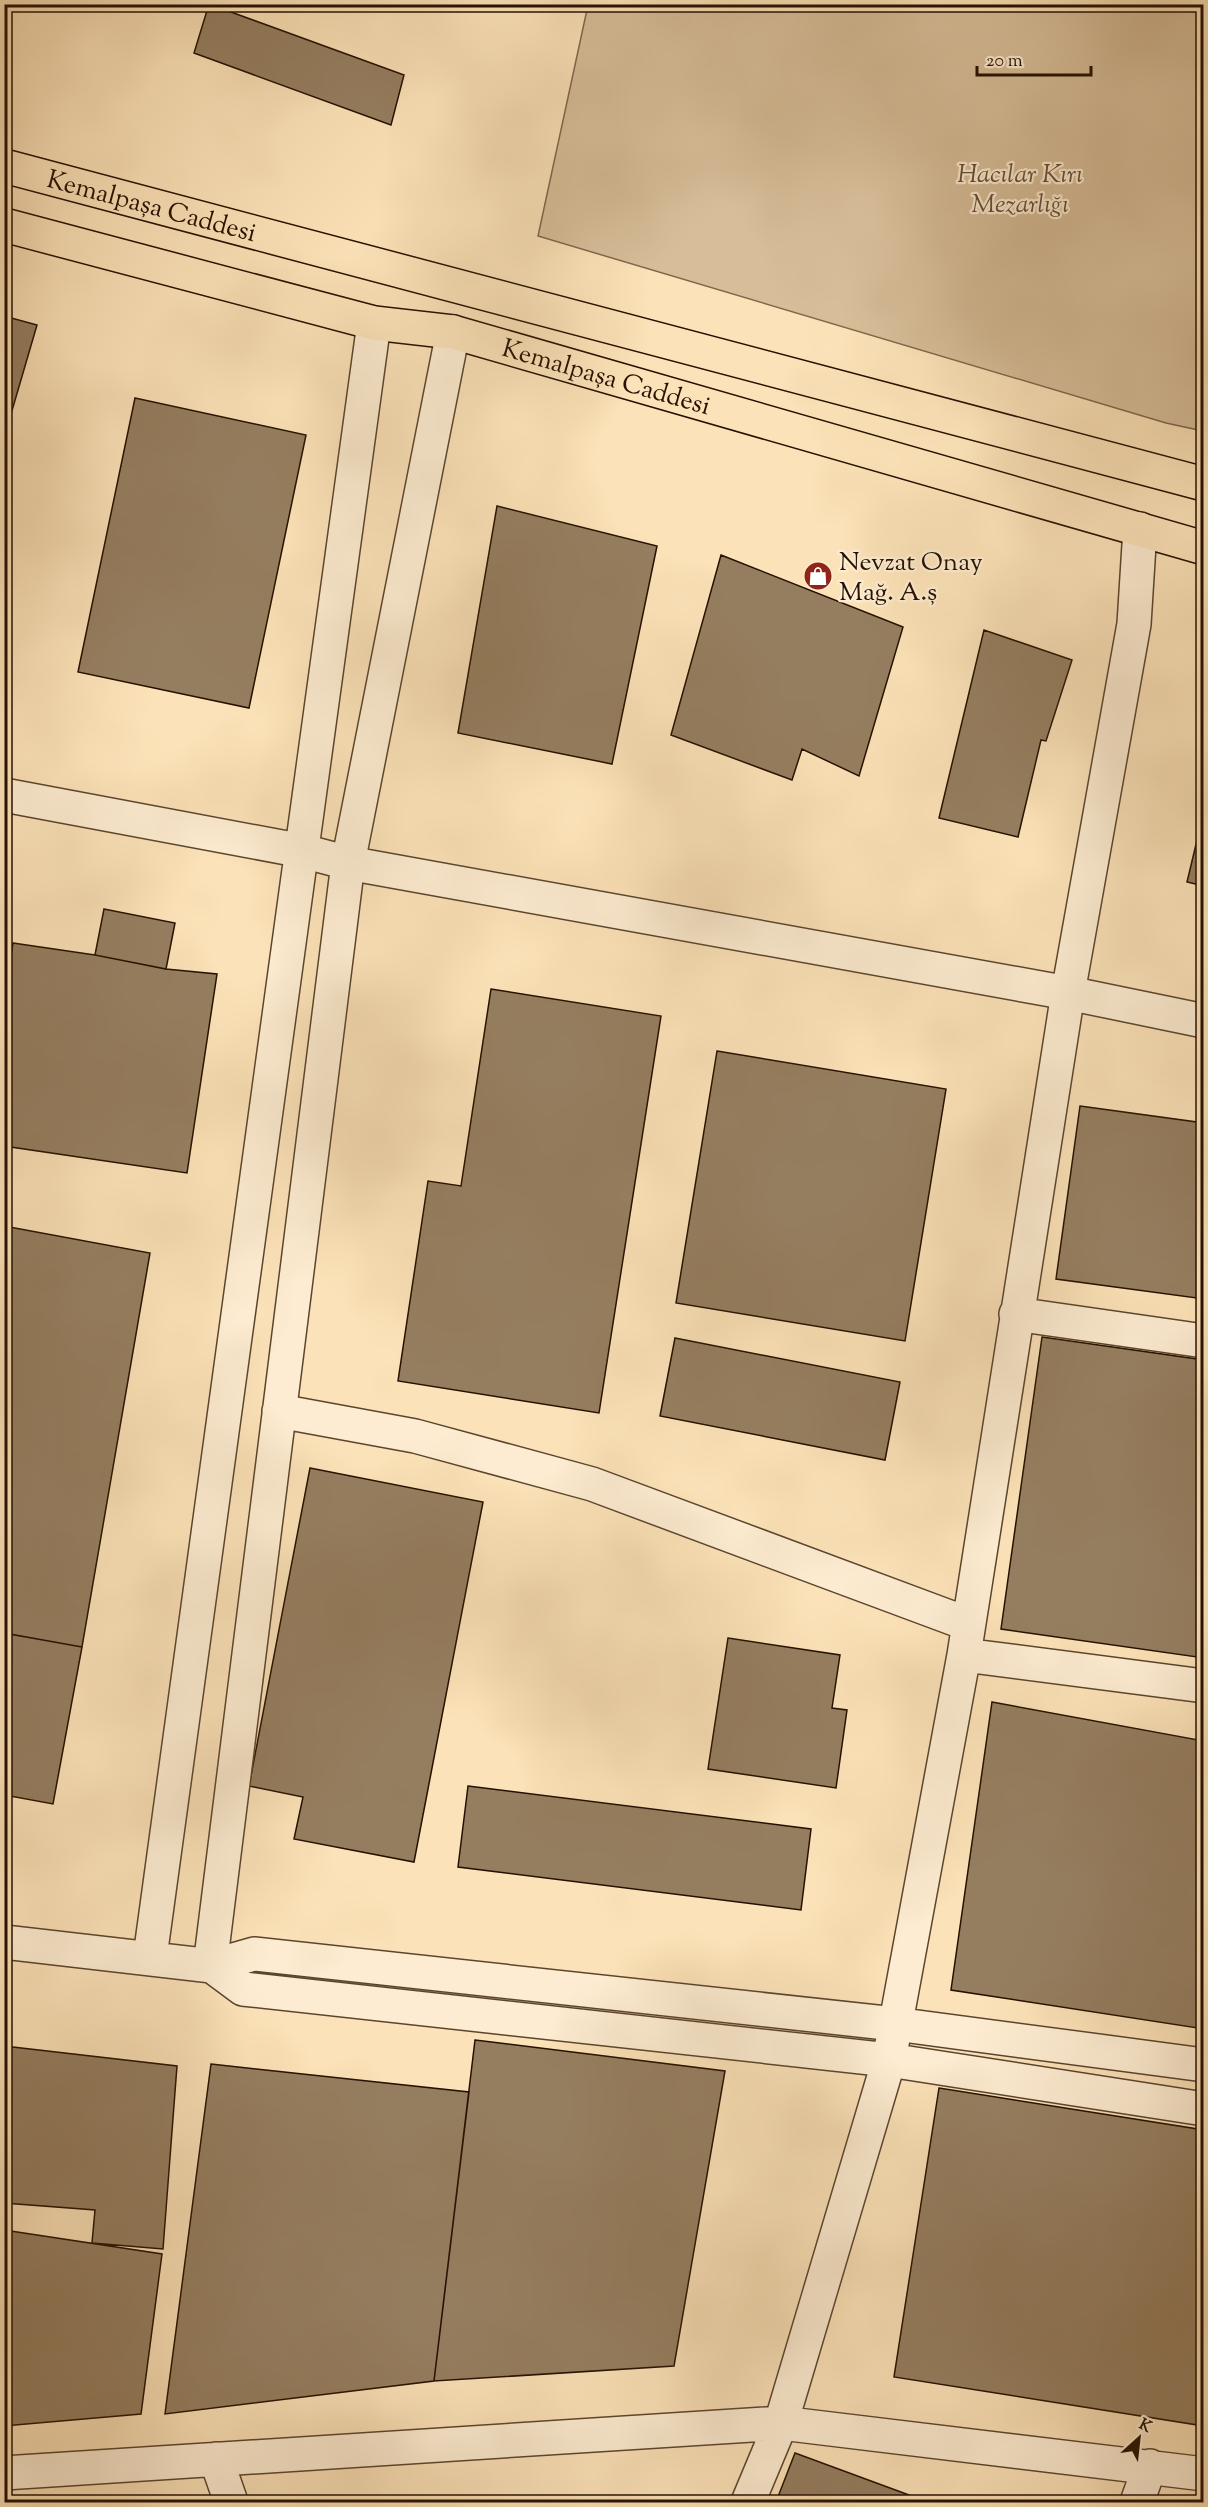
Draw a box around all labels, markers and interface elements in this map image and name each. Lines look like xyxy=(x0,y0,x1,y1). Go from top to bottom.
scale bar xyxy=(977,39,1091,77)
text: 20 m xyxy=(986,49,1023,75)
park label: Hacılar Kırı Mezarlığı xyxy=(957,157,1083,224)
street label: Kemalpaşa Caddesi xyxy=(42,162,260,253)
street label: Kemalpaşa Caddesi xyxy=(497,331,714,426)
place label: Nevzat Onay Mağ. A.ş xyxy=(839,545,983,612)
shop icon: Nevzat Onay Mağ. A.ş xyxy=(802,560,834,592)
north arrow xyxy=(1109,2408,1169,2468)
text: K xyxy=(1134,2414,1155,2440)

